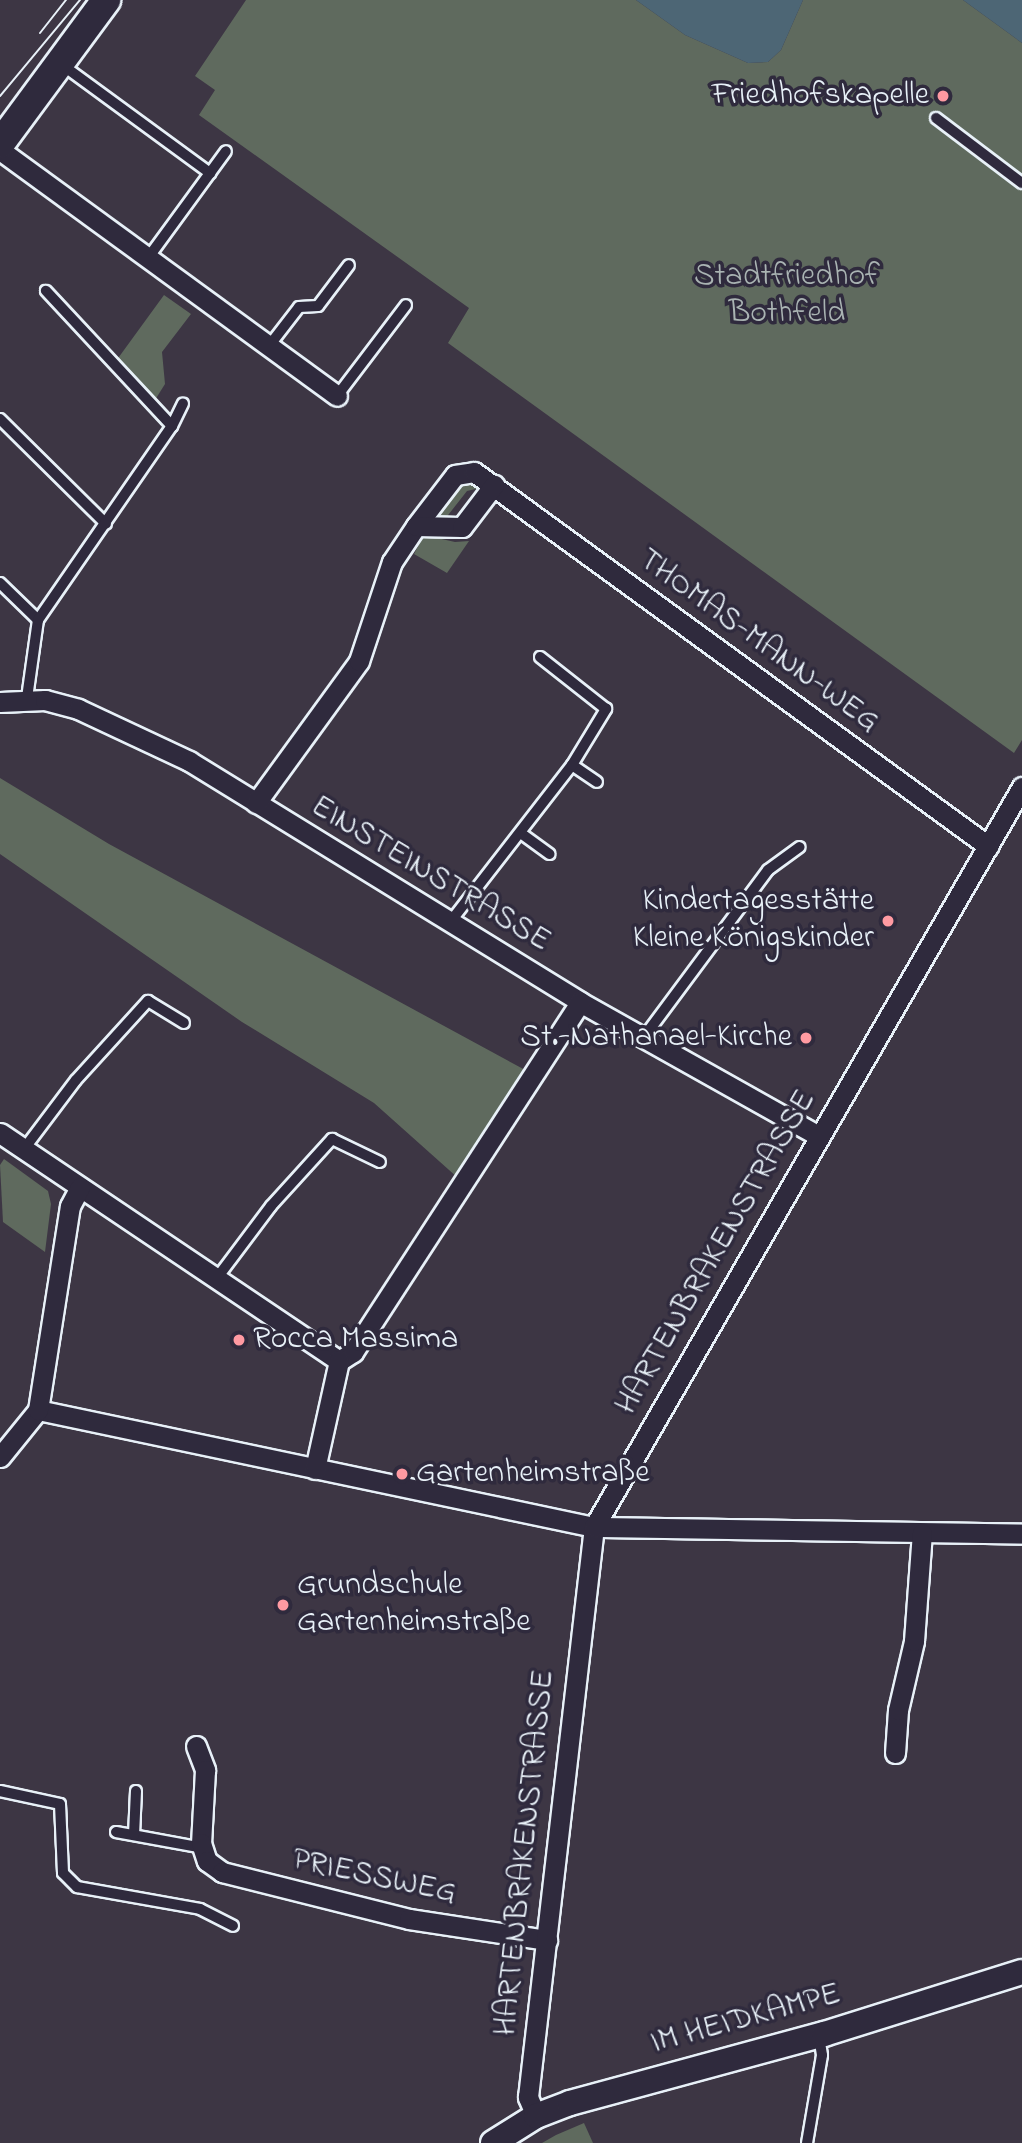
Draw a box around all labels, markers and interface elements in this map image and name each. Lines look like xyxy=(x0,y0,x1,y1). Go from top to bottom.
place label: Friedhofskapelle xyxy=(712,77,929,115)
marker: Friedhofskapelle xyxy=(935,88,951,104)
park label: Stadtfriedhof Bothfeld xyxy=(694,259,880,334)
street label: THOMAS-MANN-WEG xyxy=(630,542,886,742)
street label: EINSTEINSTRASSE xyxy=(303,788,557,962)
place label: Kindertagesstätte Kleine Königskinder xyxy=(633,884,874,959)
marker: Kindertagesstätte Kleine Königskinder xyxy=(880,913,896,929)
place label: St.-Nathanael-Kirche xyxy=(520,1019,792,1057)
marker: St.-Nathanael-Kirche xyxy=(798,1030,814,1046)
street label: HARTENBRAKENSTRASSE xyxy=(608,1084,826,1422)
place label: Rocca Massima xyxy=(253,1321,458,1359)
marker: Rocca Massima xyxy=(231,1332,247,1348)
place label: Gartenheimstraße xyxy=(416,1455,650,1493)
marker: Gartenheimstraße xyxy=(394,1466,410,1482)
place label: Grundschule Gartenheimstraße xyxy=(297,1568,531,1643)
marker: Grundschule Gartenheimstraße xyxy=(275,1597,291,1613)
street label: HARTENBRAKENSTRASSE xyxy=(488,1668,564,2038)
street label: PRIESSWEG xyxy=(289,1842,459,1914)
street label: IM HEIDKAMPE xyxy=(647,1976,845,2064)

